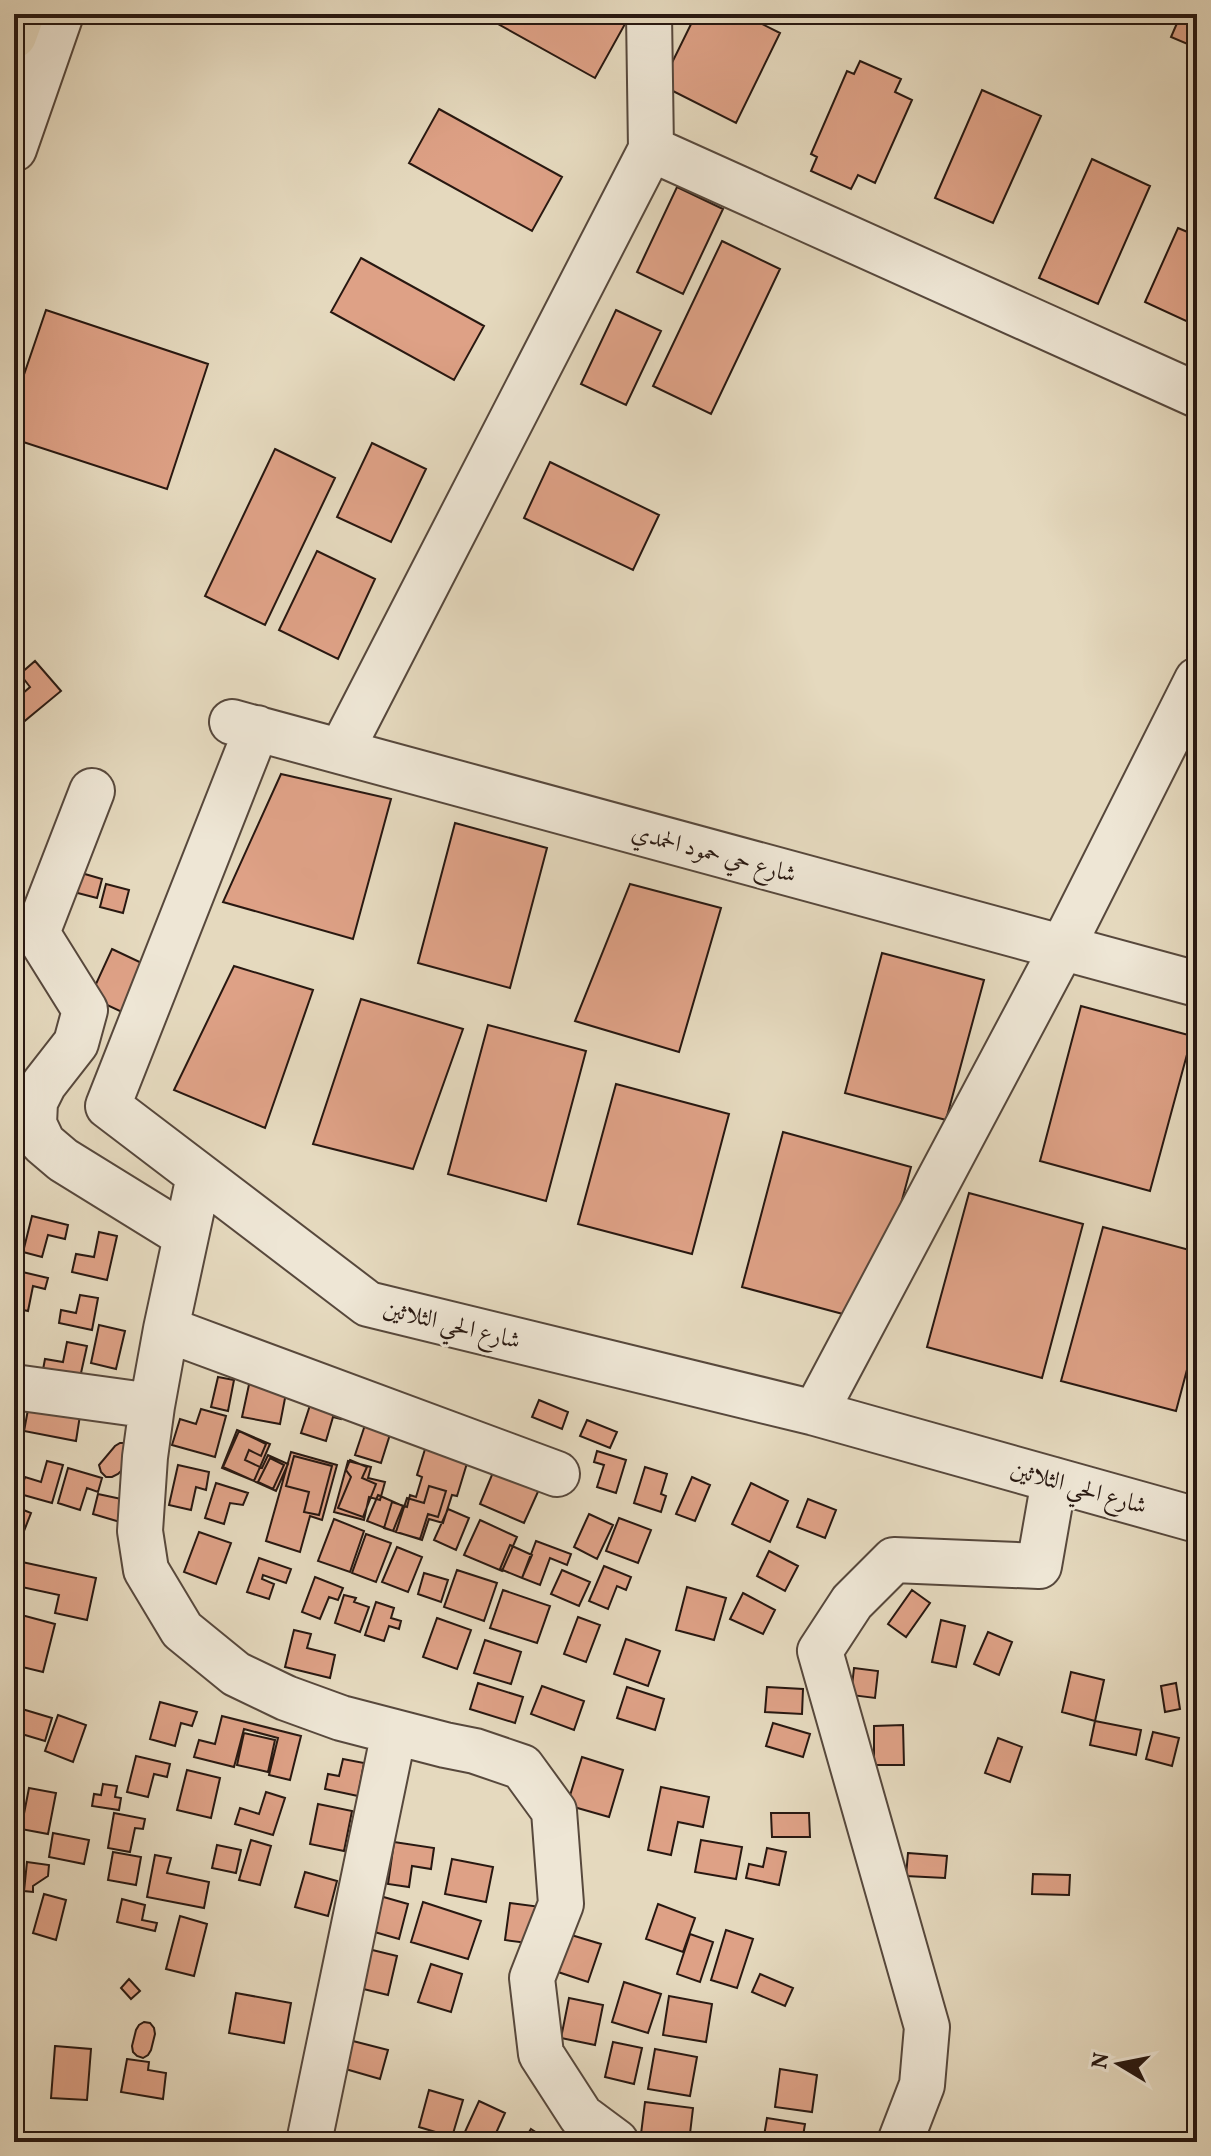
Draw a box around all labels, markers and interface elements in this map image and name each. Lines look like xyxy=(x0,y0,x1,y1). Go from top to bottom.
street label: شارع حي حمود الحمدي xyxy=(627,817,800,894)
street label: شارع الحي الثلاثين xyxy=(378,1292,524,1363)
street label: شارع الحي الثلاثين xyxy=(1005,1453,1151,1528)
north arrow xyxy=(1079,2024,1159,2104)
text: N xyxy=(1085,2050,1118,2072)

